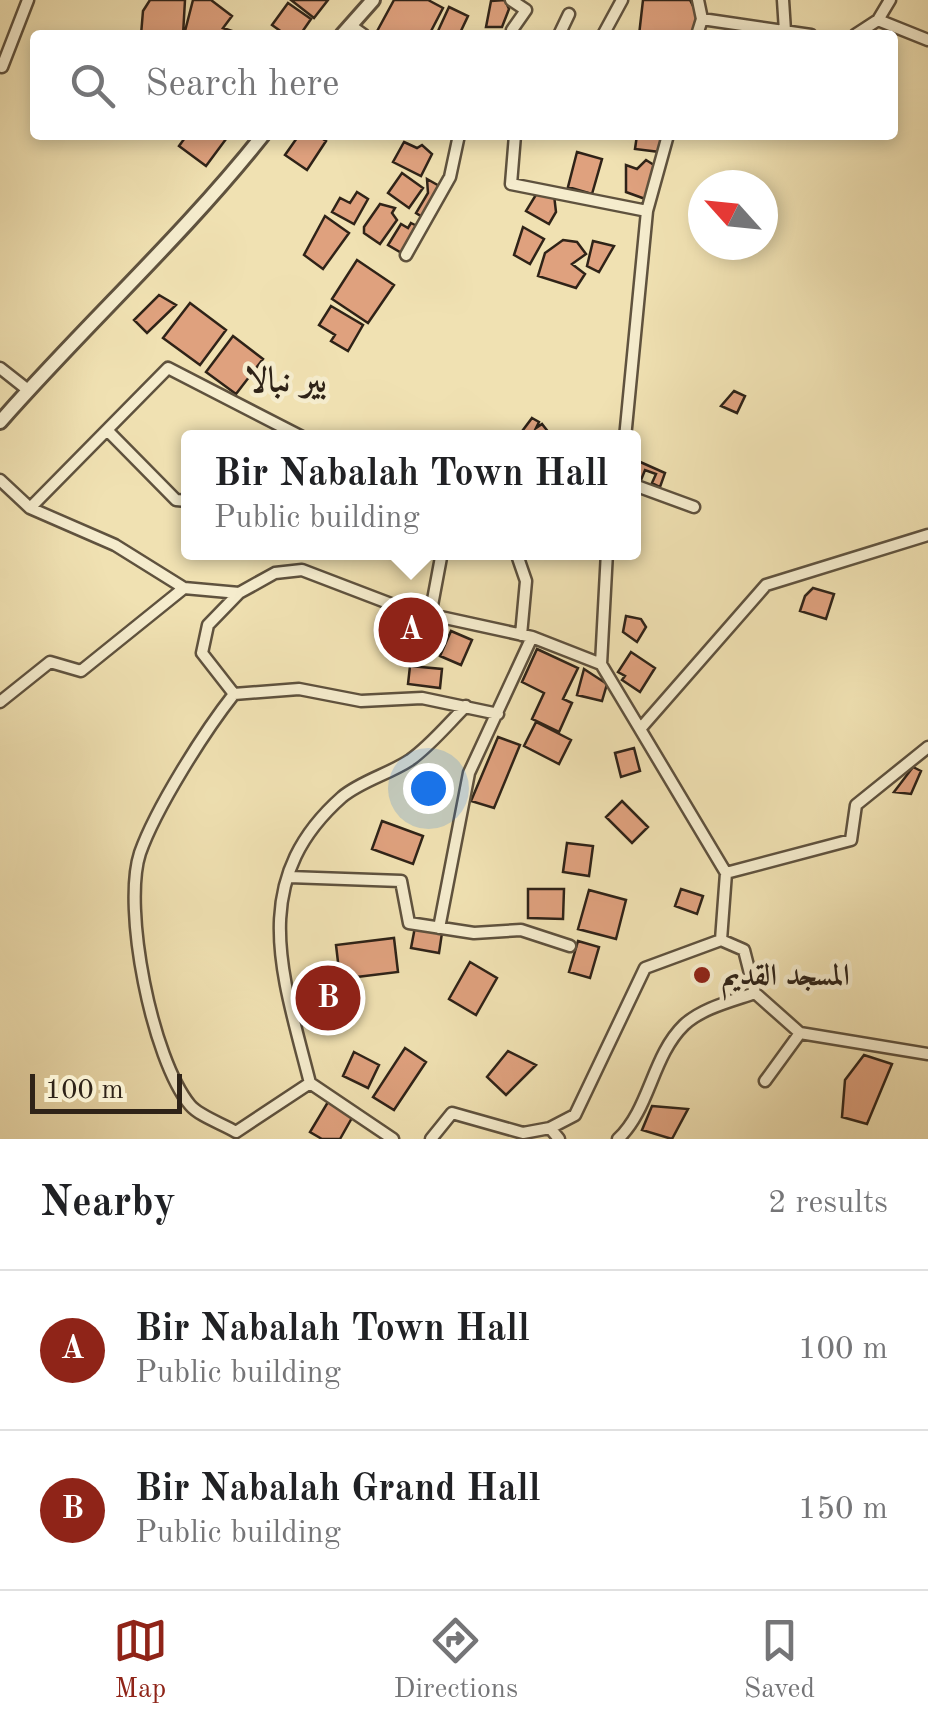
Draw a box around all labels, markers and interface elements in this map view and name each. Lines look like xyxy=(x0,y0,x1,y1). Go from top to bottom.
search box xyxy=(30,30,898,140)
icon: search xyxy=(65,58,120,113)
text: Search here xyxy=(145,66,340,104)
north arrow xyxy=(688,170,778,260)
district label: بير نبالا xyxy=(245,364,327,400)
popup xyxy=(181,430,641,560)
text: Bir Nabalah Town Hall xyxy=(214,456,608,494)
text: Public building xyxy=(214,503,420,535)
pin: A xyxy=(378,592,444,668)
your location xyxy=(403,763,454,814)
pin: B xyxy=(296,960,360,1036)
place label: المسجد القديم xyxy=(722,962,850,1001)
marker: المسجد القديم xyxy=(691,964,713,986)
scale bar xyxy=(30,1069,182,1114)
text: 100 m xyxy=(45,1077,124,1105)
text: Nearby xyxy=(40,1183,176,1225)
text: 2 results xyxy=(768,1188,888,1220)
text: Bir Nabalah Town Hall xyxy=(135,1311,530,1349)
text: A xyxy=(60,1334,85,1366)
text: 100 m xyxy=(798,1334,888,1366)
text: Public building xyxy=(135,1358,341,1390)
text: Bir Nabalah Grand Hall xyxy=(135,1471,540,1509)
text: B xyxy=(61,1494,84,1526)
text: 150 m xyxy=(798,1494,888,1526)
text: Public building xyxy=(135,1518,341,1550)
tab: Map xyxy=(113,1613,168,1708)
tab: Directions xyxy=(394,1613,518,1708)
tab: Saved xyxy=(744,1613,815,1708)

